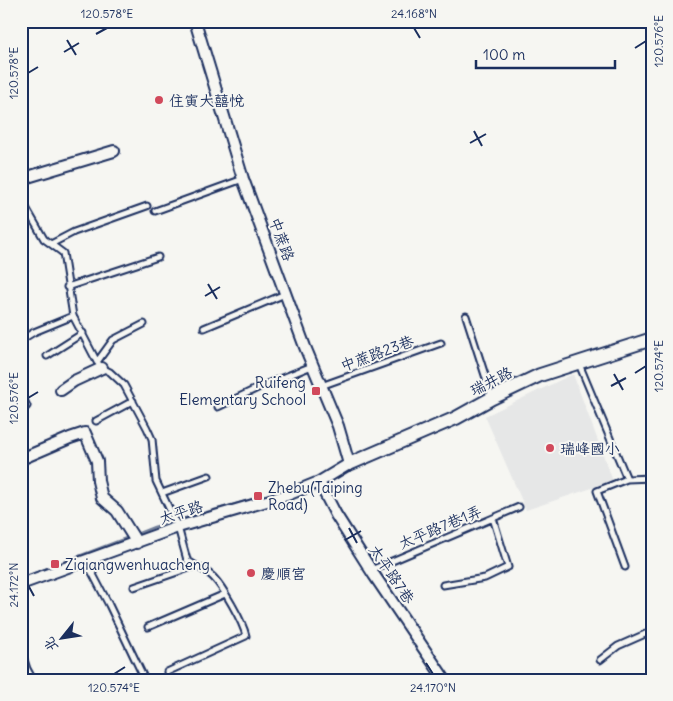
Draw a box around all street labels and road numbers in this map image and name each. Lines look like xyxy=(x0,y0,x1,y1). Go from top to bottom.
street label: 中蔗路 xyxy=(265,215,299,263)
street label: 中蔗路23巷 xyxy=(338,331,416,375)
street label: 瑞井路 xyxy=(467,362,515,400)
street label: 太平路 xyxy=(157,496,205,528)
street label: 太平路7巷1弄 xyxy=(396,501,484,553)
street label: 太平路7巷 xyxy=(365,541,419,607)

